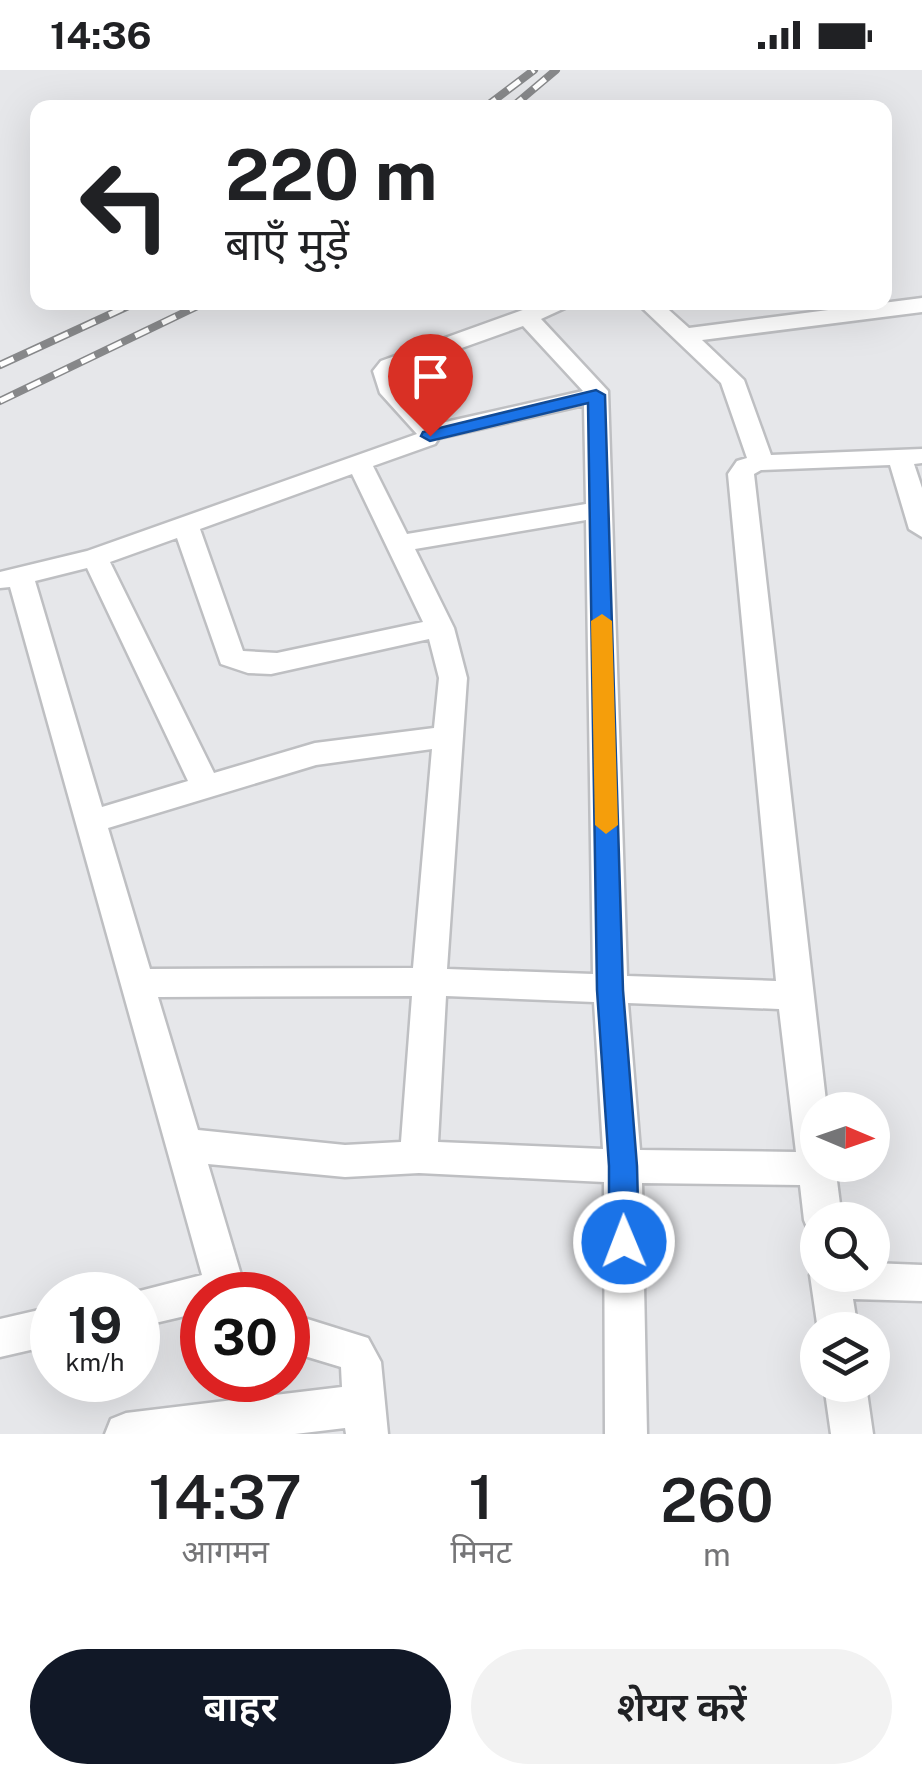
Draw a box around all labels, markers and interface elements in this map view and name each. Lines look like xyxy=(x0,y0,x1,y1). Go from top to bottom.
text: 14:36 xyxy=(50,13,152,58)
text: 220 m xyxy=(225,133,438,216)
icon: left xyxy=(60,140,190,270)
text: बाएँ मुड़ें xyxy=(225,217,349,270)
pin xyxy=(388,334,473,437)
icon: arrive xyxy=(403,349,458,404)
north arrow xyxy=(800,1092,890,1182)
map controls xyxy=(800,1092,890,1402)
position arrow xyxy=(572,1190,676,1294)
button: search xyxy=(800,1202,890,1292)
speed limit sign: 30 xyxy=(180,1272,310,1402)
text: 19 xyxy=(68,1295,122,1354)
button: layers xyxy=(800,1312,890,1402)
text: km/h xyxy=(66,1347,124,1377)
text: 14:37 xyxy=(149,1462,302,1533)
text: 1 xyxy=(469,1462,494,1533)
text: 260 xyxy=(660,1465,773,1536)
text: आगमन xyxy=(181,1533,269,1570)
text: मिनट xyxy=(451,1533,512,1570)
text: m xyxy=(703,1536,731,1573)
button: बाहर xyxy=(30,1649,451,1764)
button: शेयर करें xyxy=(471,1649,892,1764)

